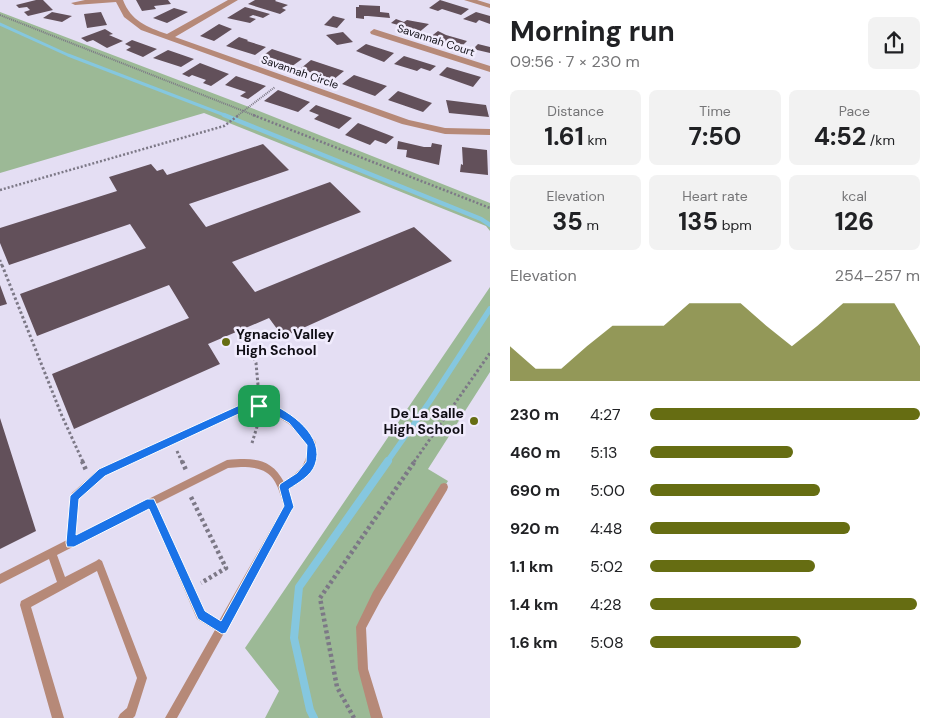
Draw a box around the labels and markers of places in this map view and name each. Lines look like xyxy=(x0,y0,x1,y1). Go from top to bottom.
place label: Ygnacio Valley High School xyxy=(236,325,335,359)
marker: Ygnacio Valley High School xyxy=(220,336,232,348)
pin xyxy=(238,385,280,427)
place label: De La Salle High School xyxy=(383,404,464,438)
marker: De La Salle High School xyxy=(468,415,480,427)

